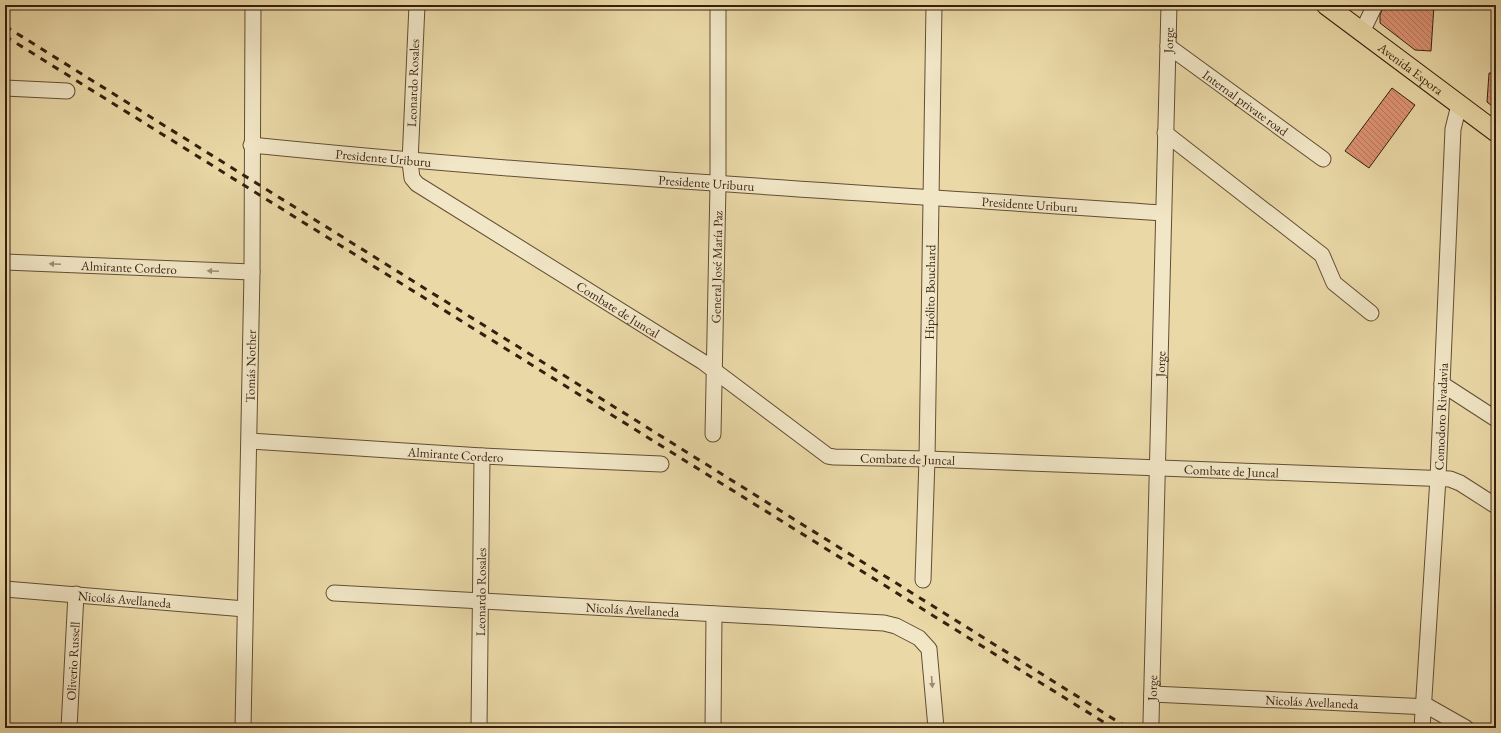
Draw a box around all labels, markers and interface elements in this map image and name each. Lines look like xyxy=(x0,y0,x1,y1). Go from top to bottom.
street label: Jorge xyxy=(1159,27,1177,54)
street label: Avenida Espora xyxy=(1374,38,1448,99)
street label: Leonardo Rosales xyxy=(403,39,423,127)
street label: Internal private road xyxy=(1199,66,1292,140)
street label: Presidente Uriburu xyxy=(335,145,432,170)
street label: Presidente Uriburu xyxy=(658,171,755,194)
street label: Presidente Uriburu xyxy=(981,192,1078,216)
street label: General José María Paz xyxy=(707,210,726,324)
street label: Hipólito Bouchard xyxy=(920,244,939,340)
street label: Almirante Cordero xyxy=(80,257,177,277)
one-way arrow xyxy=(48,261,61,267)
one-way arrow xyxy=(207,267,219,274)
street label: Combate de Juncal xyxy=(573,277,663,342)
street label: Tomás Nother xyxy=(241,329,259,403)
street label: Jorge xyxy=(1151,351,1169,378)
street label: Comodoro Rivadavia xyxy=(1430,362,1451,471)
street label: Almirante Cordero xyxy=(406,443,504,465)
street label: Combate de Juncal xyxy=(860,449,955,469)
street label: Combate de Juncal xyxy=(1184,460,1279,481)
street label: Leonardo Rosales xyxy=(472,548,489,636)
street label: Nicolás Avellaneda xyxy=(77,587,173,611)
street label: Nicolás Avellaneda xyxy=(585,598,680,620)
street label: Oliverio Russell xyxy=(62,621,83,701)
street label: Jorge xyxy=(1143,675,1161,702)
one-way arrow xyxy=(929,676,935,688)
street label: Nicolás Avellaneda xyxy=(1265,691,1360,712)

